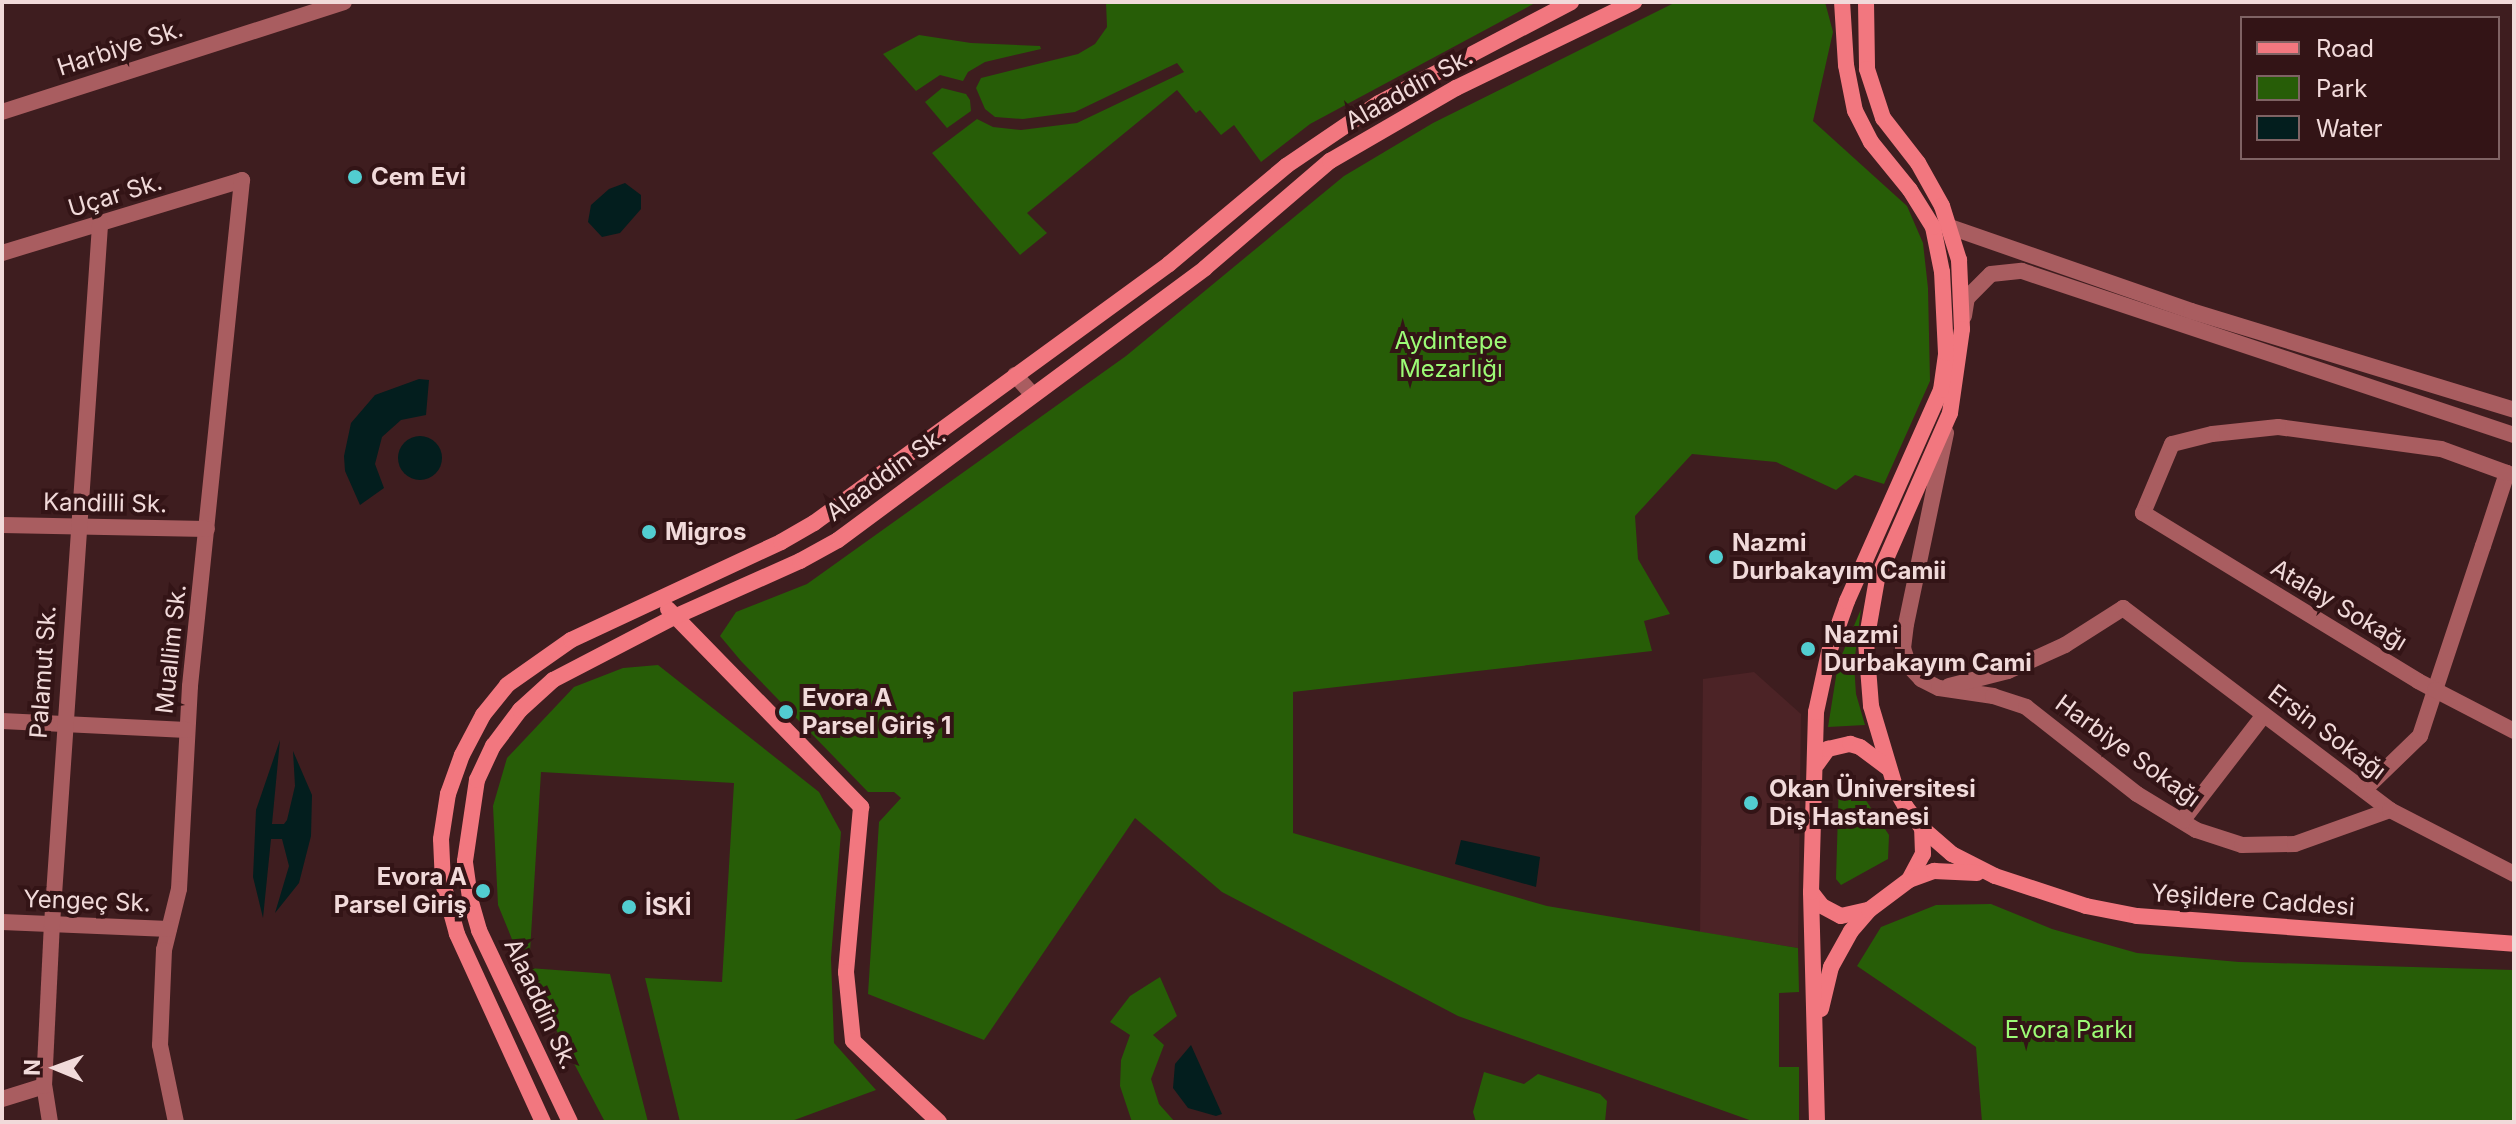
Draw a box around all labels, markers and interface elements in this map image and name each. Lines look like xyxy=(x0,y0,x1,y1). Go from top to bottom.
street label: Harbiye Sk. xyxy=(54,14,186,82)
legend xyxy=(2240,16,2500,160)
text: Road xyxy=(2316,34,2374,63)
street label: Alaaddin Sk. xyxy=(1340,42,1478,136)
text: Park xyxy=(2316,74,2367,103)
text: Water xyxy=(2316,114,2383,143)
place label: Cem Evi xyxy=(371,163,466,191)
street label: Uçar Sk. xyxy=(65,167,165,223)
marker: Cem Evi xyxy=(346,168,364,186)
park label: Aydıntepe Mezarlığı xyxy=(1395,327,1507,383)
street label: Alaaddin Sk. xyxy=(821,421,951,527)
street label: Kandilli Sk. xyxy=(43,488,167,518)
place label: Migros xyxy=(665,518,746,546)
marker: Migros xyxy=(640,523,658,541)
place label: Nazmi Durbakayım Camii xyxy=(1732,529,1946,585)
marker: Nazmi Durbakayım Camii xyxy=(1707,548,1725,566)
street label: Atalay Sokağı xyxy=(2266,553,2412,657)
street label: Muallim Sk. xyxy=(150,583,192,715)
street label: Palamut Sk. xyxy=(24,604,62,740)
place label: Nazmi Durbakayım Cami xyxy=(1824,621,2032,677)
marker: Nazmi Durbakayım Cami xyxy=(1799,640,1817,658)
street label: Ersin Sokağı xyxy=(2262,678,2392,786)
place label: Evora A Parsel Giriş 1 xyxy=(802,684,951,740)
street label: Harbiye Sokağı xyxy=(2050,689,2206,813)
marker: Evora A Parsel Giriş 1 xyxy=(777,703,795,721)
place label: Okan Üniversitesi Diş Hastanesi xyxy=(1769,775,1976,831)
marker: Okan Üniversitesi Diş Hastanesi xyxy=(1740,792,1762,814)
place label: Evora A Parsel Giriş xyxy=(334,863,467,919)
street label: Yeşildere Caddesi xyxy=(2150,879,2356,921)
marker: Evora A Parsel Giriş xyxy=(474,882,492,900)
street label: Yengeç Sk. xyxy=(23,884,151,918)
place label: İSKİ xyxy=(645,893,691,921)
marker: İSKİ xyxy=(620,898,638,916)
street label: Alaaddin Sk. xyxy=(498,934,584,1074)
park label: Evora Parkı xyxy=(2005,1016,2133,1044)
north arrow xyxy=(16,1028,96,1108)
text: N xyxy=(19,1059,45,1076)

